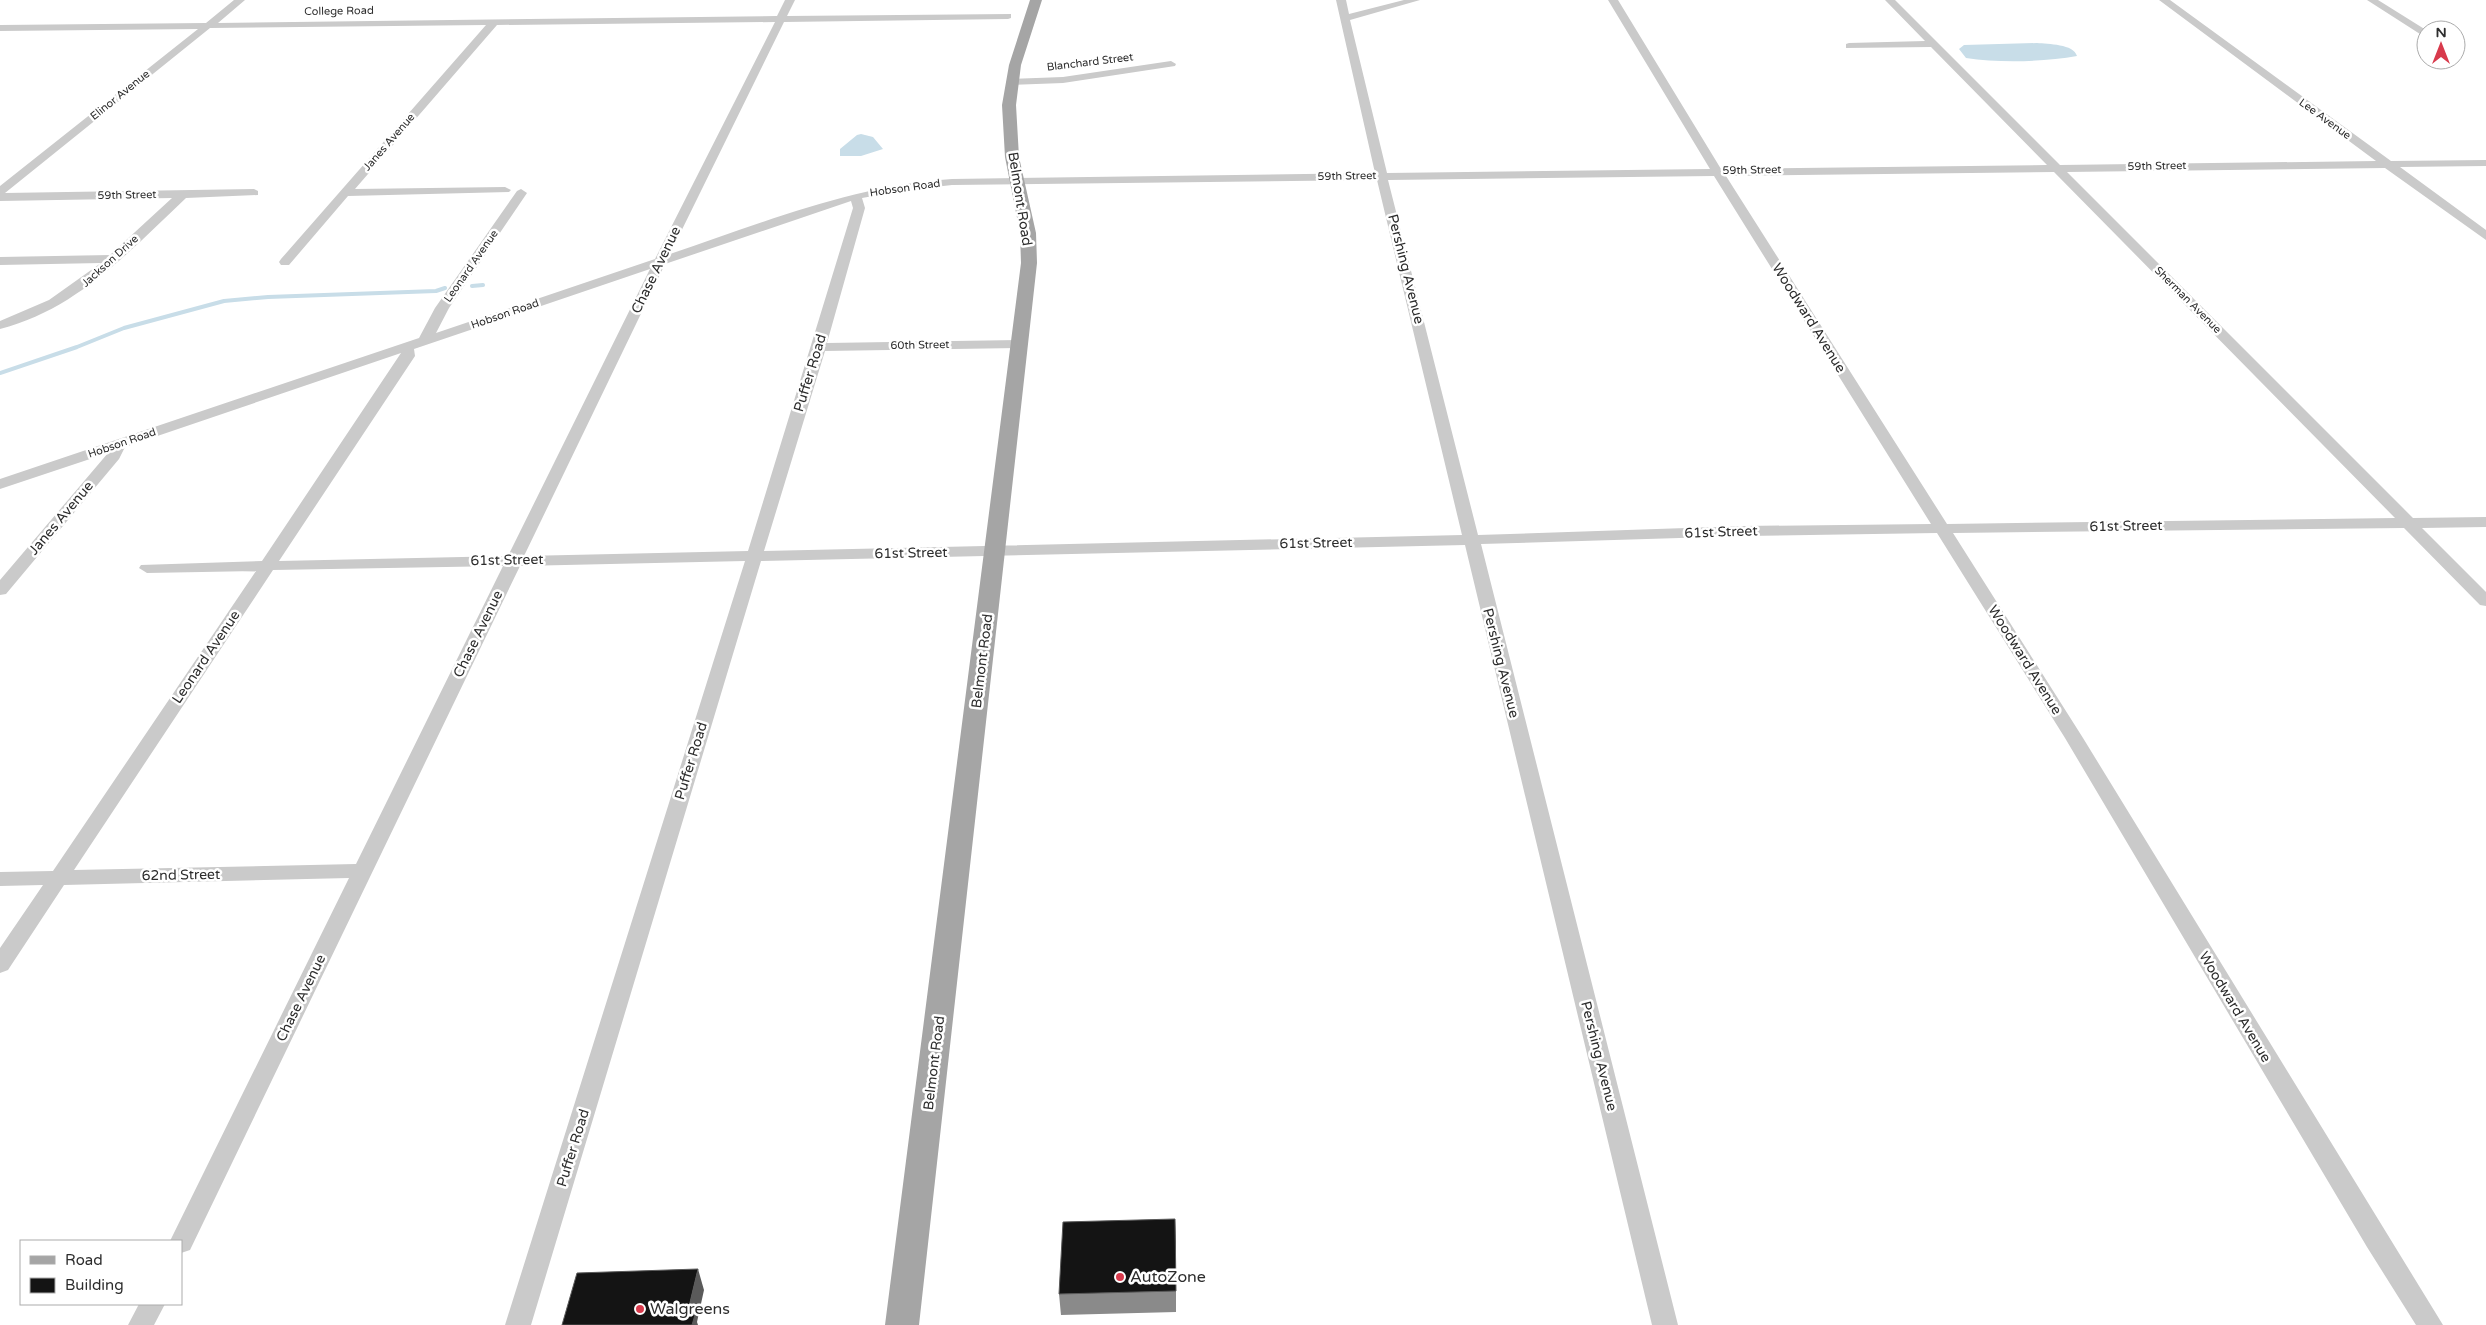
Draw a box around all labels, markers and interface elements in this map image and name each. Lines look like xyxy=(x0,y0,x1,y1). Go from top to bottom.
street label: College Road xyxy=(304,4,374,18)
north arrow xyxy=(2416,20,2466,70)
text: N xyxy=(2435,24,2447,41)
street label: Blanchard Street xyxy=(1046,50,1134,74)
street label: Elinor Avenue xyxy=(88,67,152,123)
street label: Lee Avenue xyxy=(2296,96,2354,142)
street label: Janes Avenue xyxy=(361,111,417,173)
street label: Belmont Road xyxy=(1004,151,1036,247)
street label: 59th Street xyxy=(2127,159,2187,173)
street label: 59th Street xyxy=(1722,163,1782,177)
street label: 59th Street xyxy=(1317,169,1377,183)
street label: Hobson Road xyxy=(869,177,941,199)
street label: 59th Street xyxy=(97,188,157,202)
street label: Pershing Avenue xyxy=(1384,212,1428,326)
street label: Chase Avenue xyxy=(628,224,684,316)
street label: Leonard Avenue xyxy=(441,227,501,305)
street label: Jackson Drive xyxy=(79,232,141,290)
street label: Woodward Avenue xyxy=(1768,260,1850,376)
street label: Sherman Avenue xyxy=(2152,264,2224,336)
street label: Hobson Road xyxy=(469,296,541,332)
street label: Puffer Road xyxy=(790,332,830,414)
street label: 60th Street xyxy=(890,338,950,352)
street label: Hobson Road xyxy=(86,425,158,461)
street label: Janes Avenue xyxy=(25,478,97,558)
street label: 61st Street xyxy=(2089,517,2163,535)
street label: 61st Street xyxy=(1684,522,1759,542)
street label: 61st Street xyxy=(1279,534,1353,552)
street label: 61st Street xyxy=(874,544,948,562)
street label: 61st Street xyxy=(470,551,544,569)
street label: Chase Avenue xyxy=(450,588,506,680)
street label: Woodward Avenue xyxy=(1984,602,2066,718)
street label: Pershing Avenue xyxy=(1479,606,1523,720)
street label: Leonard Avenue xyxy=(169,607,243,707)
street label: Belmont Road xyxy=(968,613,996,709)
street label: Puffer Road xyxy=(671,720,711,802)
street label: 62nd Street xyxy=(142,866,221,884)
street label: Woodward Avenue xyxy=(2195,949,2275,1065)
street label: Chase Avenue xyxy=(273,952,329,1044)
street label: Pershing Avenue xyxy=(1577,999,1621,1113)
street label: Belmont Road xyxy=(920,1015,948,1111)
street label: Puffer Road xyxy=(553,1107,593,1189)
legend xyxy=(20,1240,182,1305)
text: Road xyxy=(65,1251,103,1269)
place label: AutoZone xyxy=(1130,1267,1206,1287)
marker: AutoZone xyxy=(1114,1271,1126,1283)
text: Building xyxy=(65,1276,124,1294)
place label: Walgreens xyxy=(650,1299,730,1319)
marker: Walgreens xyxy=(634,1303,646,1315)

